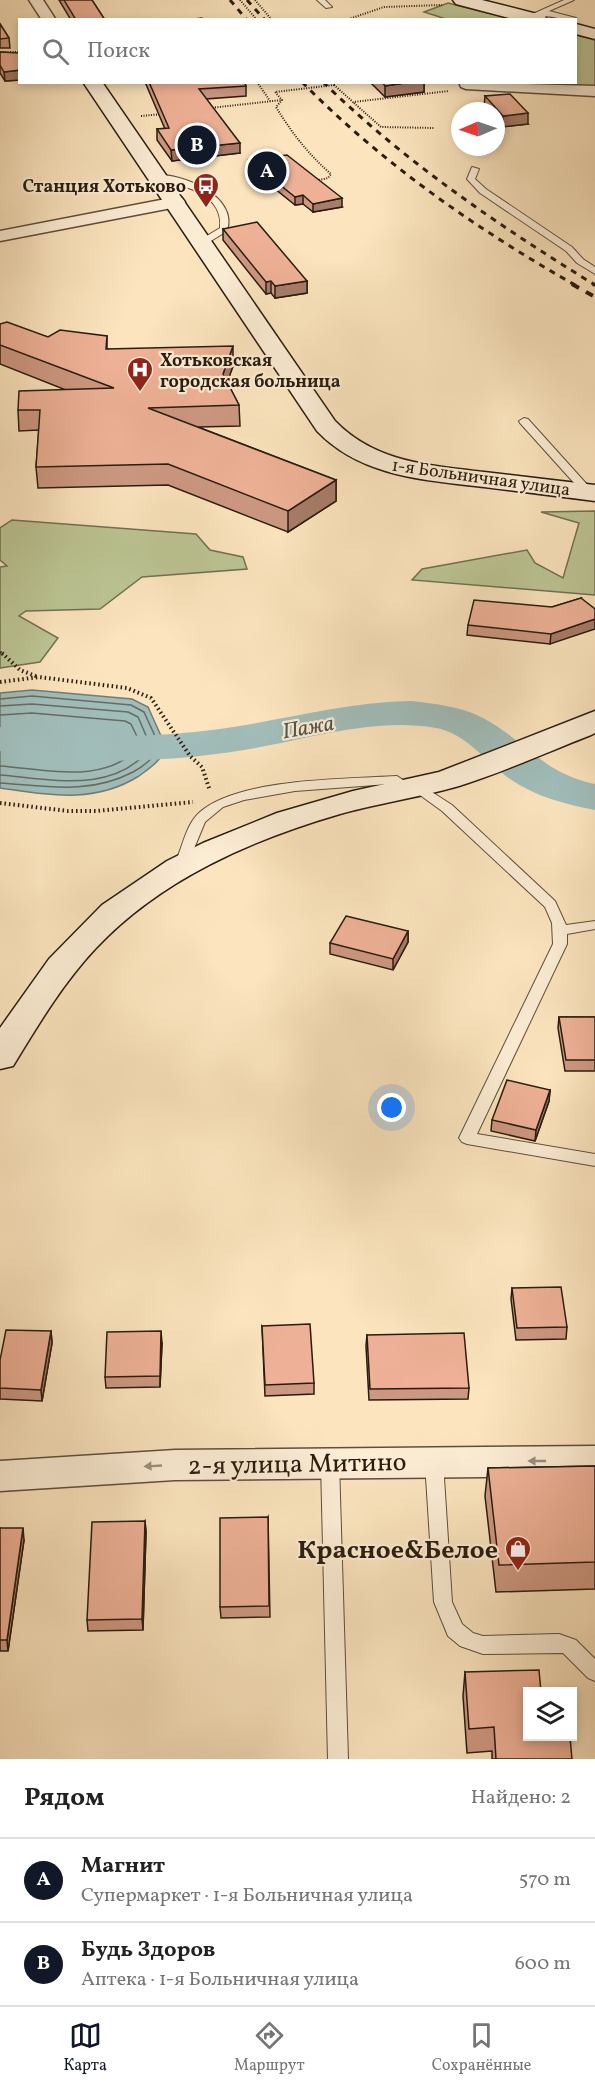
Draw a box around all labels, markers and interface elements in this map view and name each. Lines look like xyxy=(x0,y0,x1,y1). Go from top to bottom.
search box xyxy=(18,18,577,84)
icon: search xyxy=(39,35,72,68)
text: Поиск xyxy=(87,36,150,67)
north arrow xyxy=(451,102,505,156)
pin: B xyxy=(178,122,216,168)
pin: A xyxy=(248,148,286,194)
bus stop icon: Станция Хотьково xyxy=(191,171,221,209)
place label: Станция Хотьково xyxy=(23,175,186,200)
place label: Хотьковская городская больница xyxy=(160,349,341,395)
hospital icon: Хотьковская городская больница xyxy=(125,355,155,393)
street label: 1-я Больничная улица xyxy=(390,454,572,503)
water label: Пажа xyxy=(280,709,337,748)
your location xyxy=(377,1093,406,1122)
street label: 2-я улица Митино xyxy=(187,1445,407,1485)
one-way arrow xyxy=(527,1457,546,1466)
one-way arrow xyxy=(143,1461,162,1471)
place label: Красное&Белое xyxy=(297,1533,498,1569)
shop icon: Красное&Белое xyxy=(503,1534,533,1572)
map controls xyxy=(523,1687,577,1741)
button: layers xyxy=(523,1687,577,1741)
text: Рядом xyxy=(24,1780,104,1816)
text: Найдено: 2 xyxy=(471,1784,571,1812)
text: Магнит xyxy=(81,1851,165,1882)
text: A xyxy=(36,1866,51,1894)
text: 570 m xyxy=(519,1866,571,1894)
text: Супермаркет · 1-я Больничная улица xyxy=(81,1882,413,1910)
text: Будь Здоров xyxy=(81,1935,216,1966)
text: B xyxy=(37,1950,50,1978)
text: 600 m xyxy=(515,1950,571,1978)
text: Аптека · 1-я Больничная улица xyxy=(81,1966,359,1994)
tab: Карта xyxy=(64,2019,107,2077)
tab: Маршрут xyxy=(234,2019,305,2077)
tab: Сохранённые xyxy=(432,2019,531,2077)

